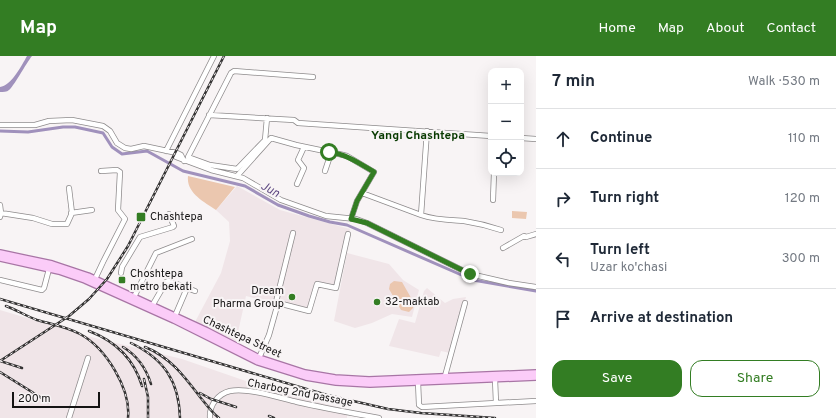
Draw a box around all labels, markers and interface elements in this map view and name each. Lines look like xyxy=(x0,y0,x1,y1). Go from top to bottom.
text: Map xyxy=(20,16,57,40)
text: Home xyxy=(599,20,636,37)
text: Map xyxy=(658,20,684,37)
text: About xyxy=(706,20,745,37)
text: Contact xyxy=(767,20,816,37)
map controls xyxy=(488,68,524,176)
button: + xyxy=(488,68,524,104)
text: 7 min xyxy=(552,71,595,93)
text: Walk · 530 m xyxy=(748,74,820,90)
button: − xyxy=(488,104,524,140)
district label: Yangi Chashtepa xyxy=(371,128,465,144)
icon: ahead xyxy=(552,128,574,150)
text: Continue xyxy=(590,129,652,148)
text: 110 m xyxy=(788,131,820,147)
button: locate xyxy=(488,140,524,176)
route start xyxy=(320,143,338,161)
water label: Jun xyxy=(258,178,283,202)
icon: right xyxy=(552,188,574,210)
text: Turn right xyxy=(590,189,659,208)
text: 120 m xyxy=(785,191,820,207)
place label: Chashtepa xyxy=(150,210,203,224)
marker: Chashtepa xyxy=(135,211,147,223)
text: Turn left xyxy=(590,241,650,260)
icon: left xyxy=(552,248,574,270)
text: 300 m xyxy=(782,251,820,267)
text: Uzar ko'chasi xyxy=(590,260,667,276)
route end xyxy=(461,265,479,283)
place label: Choshtepa metro bekati xyxy=(130,267,192,294)
marker: Choshtepa metro bekati xyxy=(117,275,127,285)
place label: Dream Pharma Group xyxy=(213,284,284,311)
marker: Dream Pharma Group xyxy=(287,292,297,302)
place label: 32-maktab xyxy=(385,295,439,309)
marker: 32-maktab xyxy=(372,297,382,307)
icon: arrive xyxy=(552,308,574,330)
text: Arrive at destination xyxy=(590,309,733,328)
street label: Chashtepa Street xyxy=(200,313,284,361)
button: Save xyxy=(552,360,682,397)
button: Share xyxy=(690,360,820,397)
street label: Charbog 2nd passage xyxy=(246,376,354,410)
scale bar xyxy=(12,390,100,409)
text: 200 m xyxy=(18,392,51,406)

